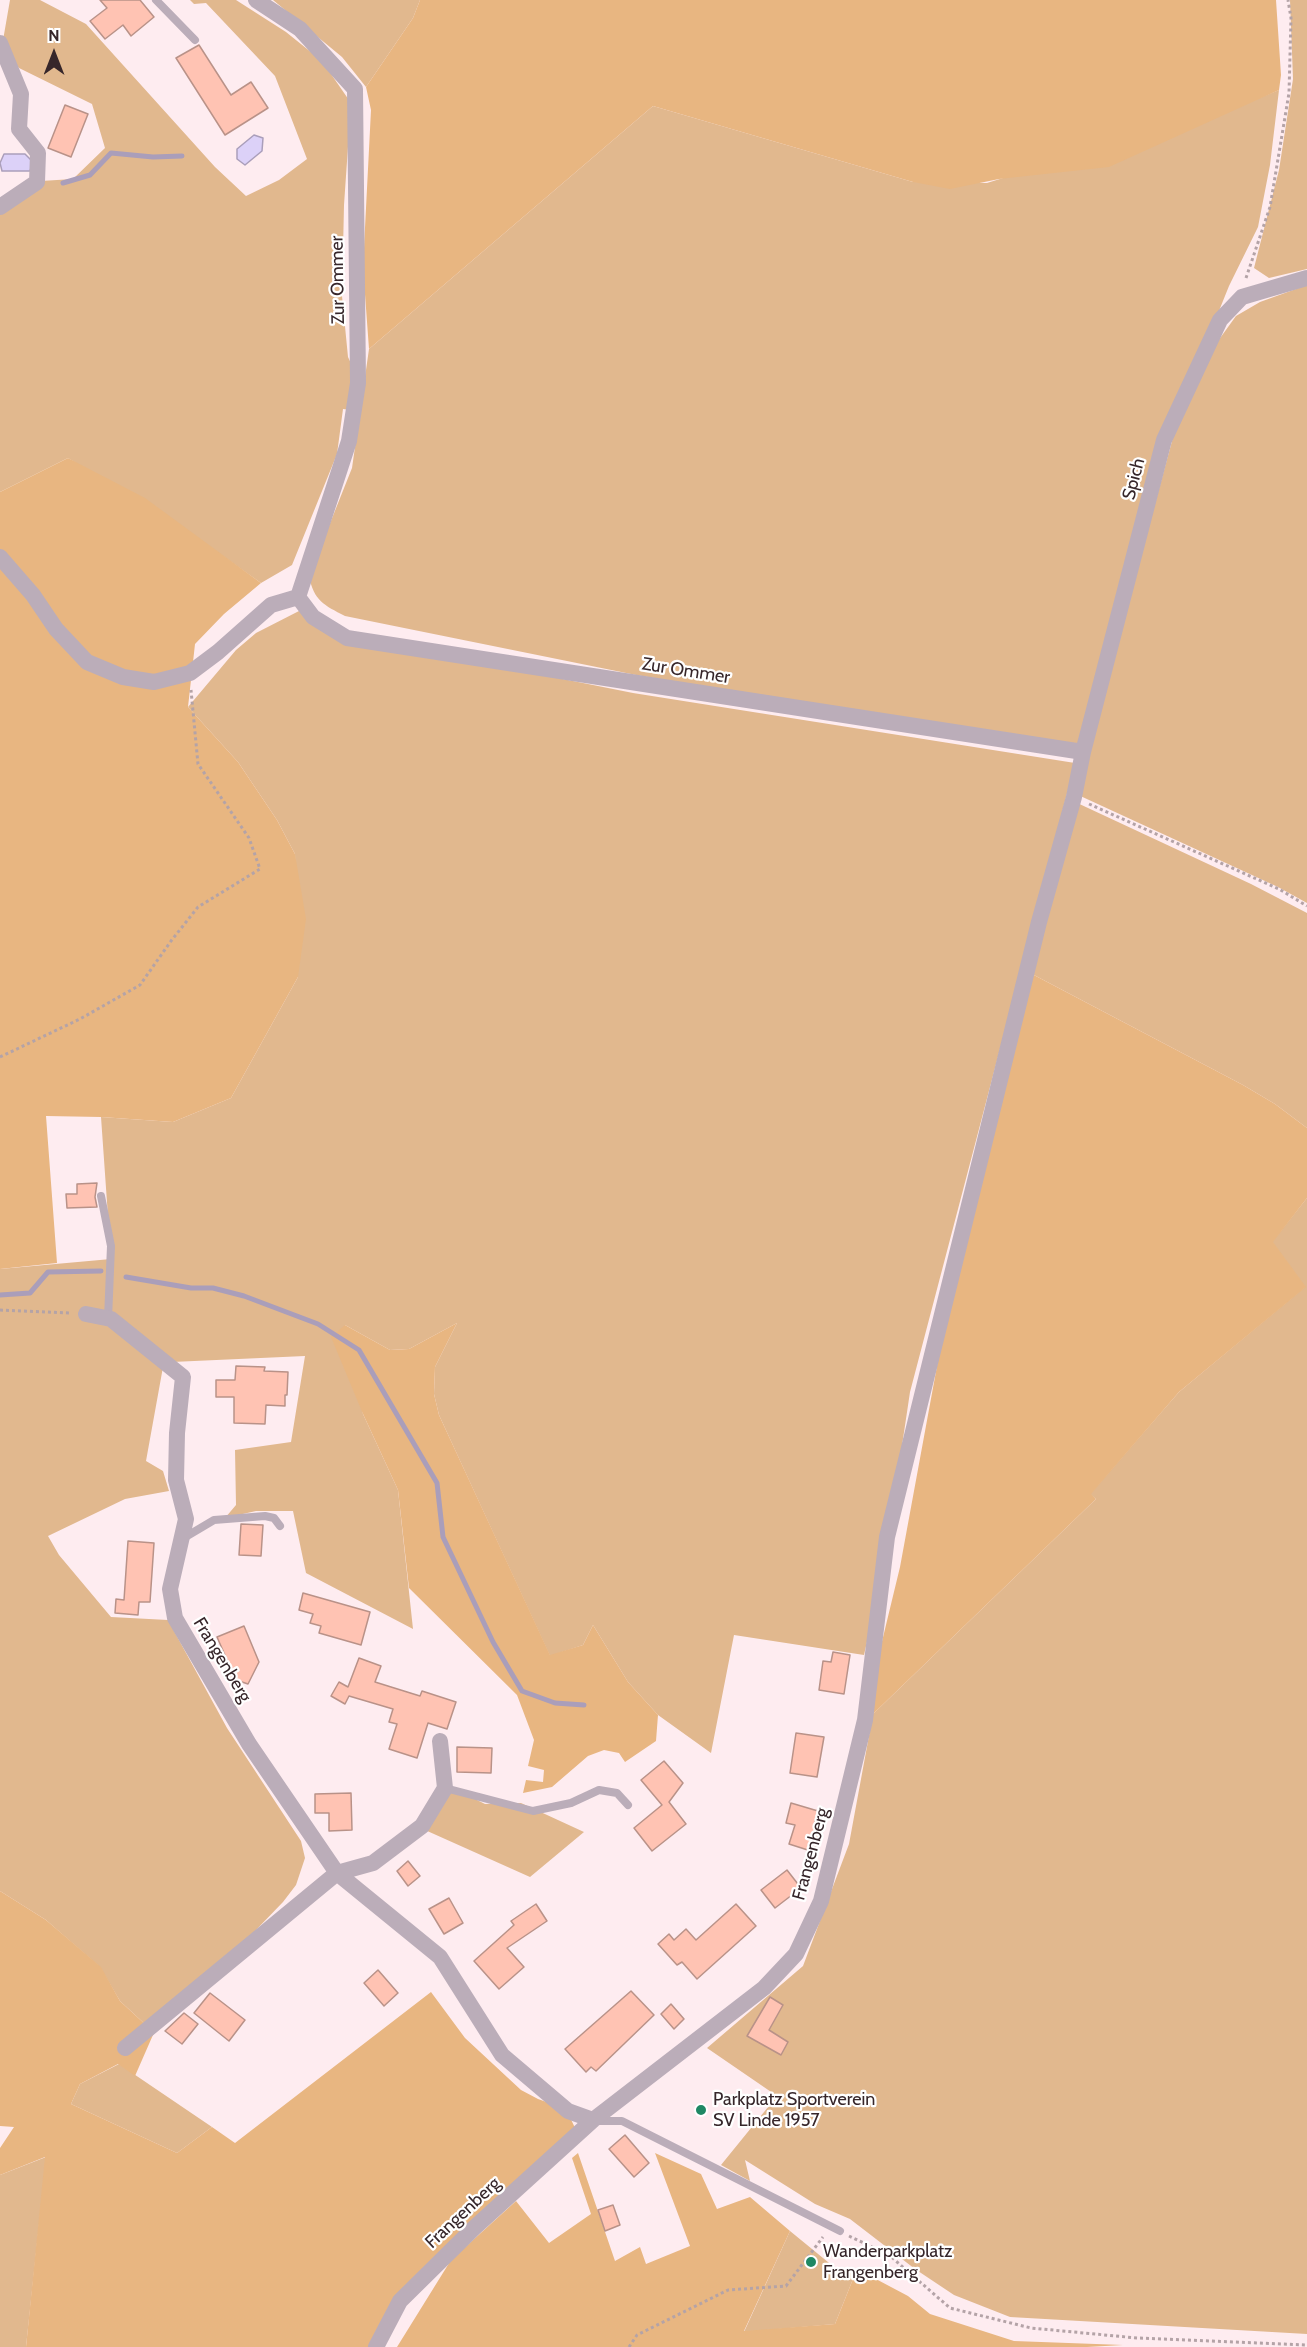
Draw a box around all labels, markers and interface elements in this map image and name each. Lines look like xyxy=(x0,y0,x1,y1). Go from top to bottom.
north arrow xyxy=(24,24,84,84)
text: N xyxy=(48,26,60,45)
street label: Zur Ommer xyxy=(326,235,350,325)
street label: Spich xyxy=(1118,456,1150,502)
street label: Zur Ommer xyxy=(641,653,731,689)
street label: Frangenberg xyxy=(188,1614,256,1706)
street label: Frangenberg xyxy=(788,1805,834,1903)
place label: Parkplatz Sportverein SV Linde 1957 xyxy=(713,2089,875,2132)
marker: Parkplatz Sportverein SV Linde 1957 xyxy=(694,2103,708,2117)
street label: Frangenberg xyxy=(421,2173,505,2253)
place label: Wanderparkplatz Frangenberg xyxy=(823,2241,953,2284)
marker: Wanderparkplatz Frangenberg xyxy=(804,2255,818,2269)

